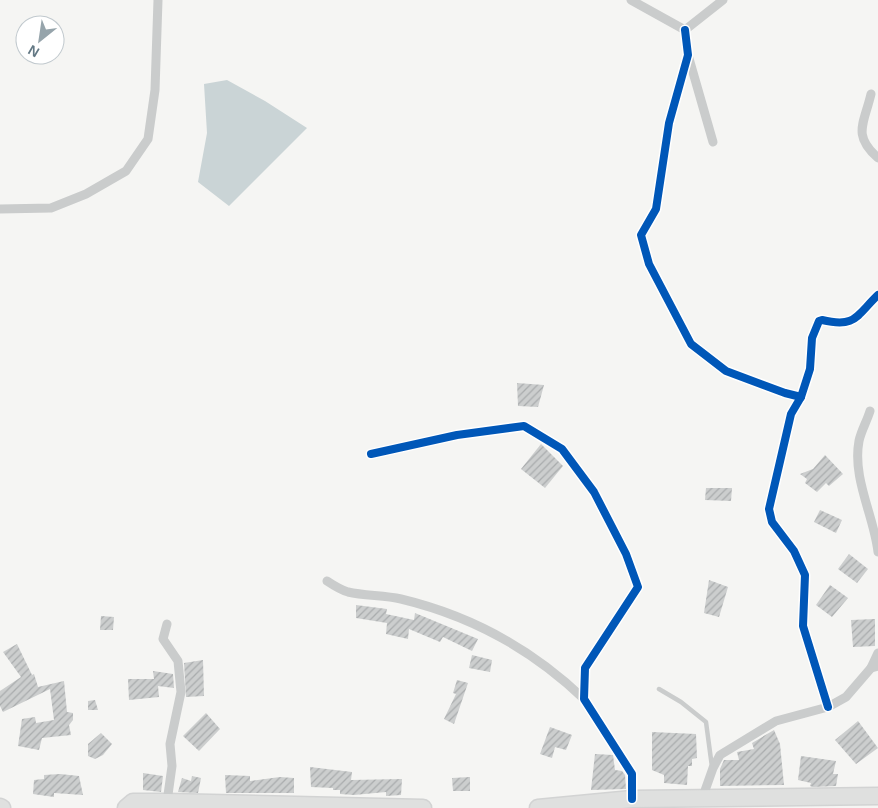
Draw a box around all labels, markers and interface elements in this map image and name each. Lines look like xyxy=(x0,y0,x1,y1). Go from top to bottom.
north arrow xyxy=(15,15,65,65)
text: N xyxy=(25,42,42,61)

